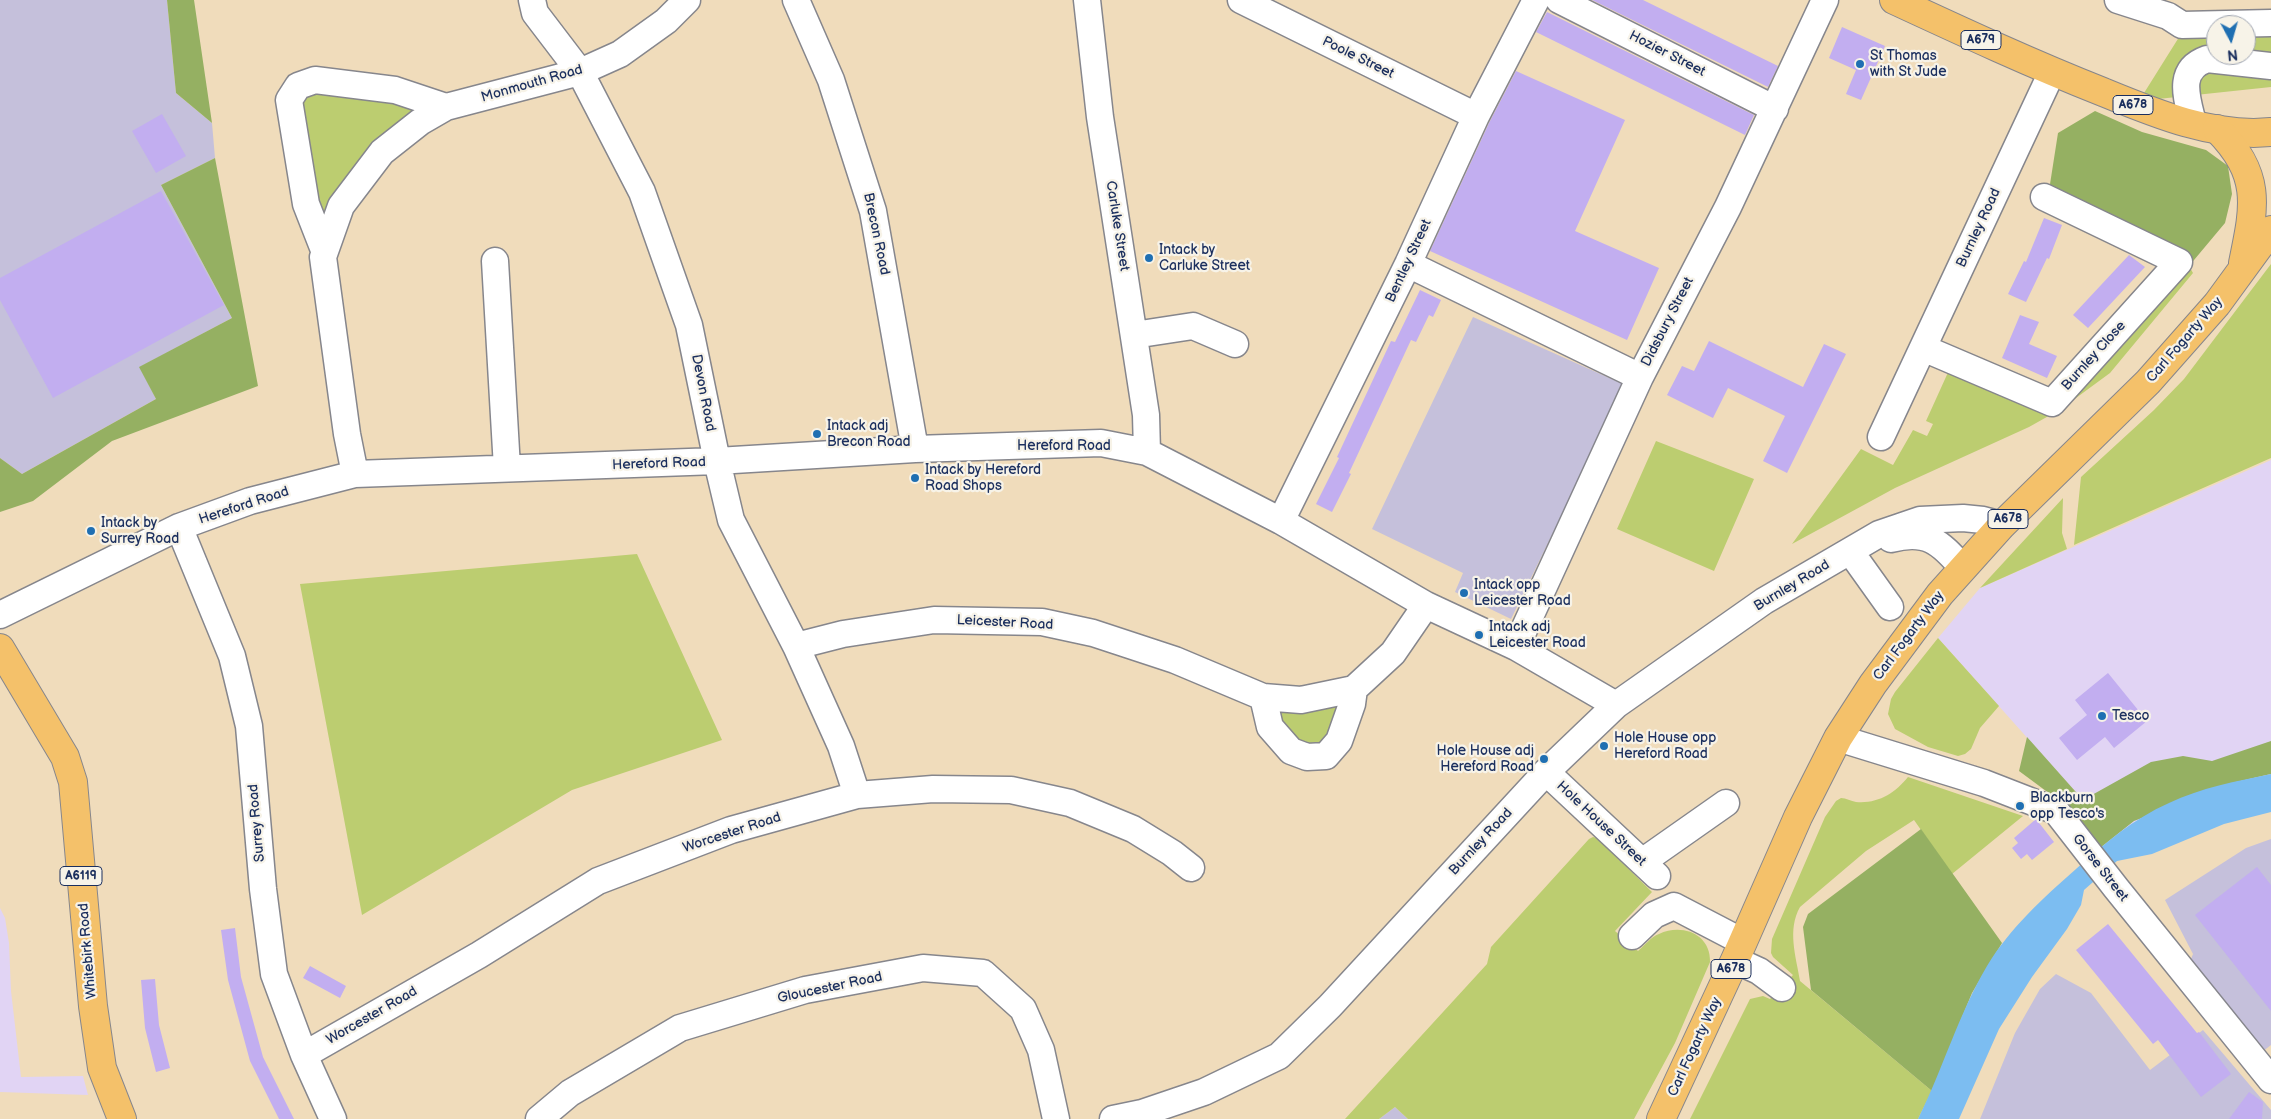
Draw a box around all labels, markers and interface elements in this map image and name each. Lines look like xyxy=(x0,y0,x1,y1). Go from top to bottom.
north arrow xyxy=(2206,15,2256,65)
street label: Hozier Street xyxy=(1626,28,1708,80)
road number: A679 xyxy=(1961,30,2001,50)
street label: Poole Street xyxy=(1319,33,1397,83)
text: N xyxy=(2226,45,2239,63)
place label: St Thomas with St Jude xyxy=(1870,48,1946,80)
marker: St Thomas with St Jude xyxy=(1854,58,1866,70)
street label: Monmouth Road xyxy=(479,61,585,107)
road number: A678 xyxy=(2113,96,2153,114)
street label: Carluke Street xyxy=(1102,180,1132,272)
street label: Burnley Road xyxy=(1953,186,2005,270)
street label: Brecon Road xyxy=(859,191,893,277)
street label: Bentley Street xyxy=(1382,217,1436,305)
place label: Intack by Carluke Street xyxy=(1159,242,1250,274)
marker: Intack by Carluke Street xyxy=(1143,252,1155,264)
street label: Didsbury Street xyxy=(1638,274,1698,370)
street label: Carl Fogarty Way xyxy=(2143,294,2227,386)
street label: Burnley Close xyxy=(2058,318,2130,394)
street label: Devon Road xyxy=(687,353,719,433)
place label: Intack adj Brecon Road xyxy=(827,418,911,451)
marker: Intack adj Brecon Road xyxy=(811,428,823,440)
street label: Hereford Road xyxy=(1017,438,1111,454)
street label: Hereford Road xyxy=(612,454,706,474)
place label: Intack by Hereford Road Shops xyxy=(925,462,1041,494)
marker: Intack by Hereford Road Shops xyxy=(909,472,921,484)
street label: Hereford Road xyxy=(197,484,291,528)
road number: A678 xyxy=(1988,509,2028,528)
place label: Intack by Surrey Road xyxy=(101,515,179,548)
marker: Intack by Surrey Road xyxy=(85,525,97,537)
street label: Burnley Road xyxy=(1751,557,1833,615)
place label: Intack opp Leicester Road xyxy=(1474,577,1571,610)
marker: Intack opp Leicester Road xyxy=(1458,587,1470,599)
street label: Carl Fogarty Way xyxy=(1870,588,1948,684)
street label: Leicester Road xyxy=(956,612,1054,634)
place label: Intack adj Leicester Road xyxy=(1489,619,1586,652)
marker: Intack adj Leicester Road xyxy=(1473,629,1485,641)
place label: Tesco xyxy=(2112,708,2150,724)
marker: Tesco xyxy=(2096,710,2108,722)
place label: Hole House opp Hereford Road xyxy=(1614,730,1716,762)
marker: Hole House opp Hereford Road xyxy=(1598,740,1610,752)
place label: Hole House adj Hereford Road xyxy=(1437,743,1534,776)
marker: Hole House adj Hereford Road xyxy=(1538,753,1550,765)
street label: Hole House Street xyxy=(1553,778,1649,870)
street label: Surrey Road xyxy=(245,783,269,863)
place label: Blackburn opp Tesco's xyxy=(2030,790,2104,822)
marker: Blackburn opp Tesco's xyxy=(2014,800,2026,812)
street label: Burnley Road xyxy=(1446,805,1516,879)
street label: Worcester Road xyxy=(681,809,783,857)
street label: Gorse Street xyxy=(2068,831,2132,905)
road number: A6119 xyxy=(60,866,102,886)
street label: Whitebirk Road xyxy=(75,902,101,1000)
road number: A678 xyxy=(1711,960,1751,979)
street label: Gloucester Road xyxy=(776,969,884,1007)
street label: Worcester Road xyxy=(324,983,420,1049)
street label: Carl Fogarty Way xyxy=(1665,995,1725,1099)

